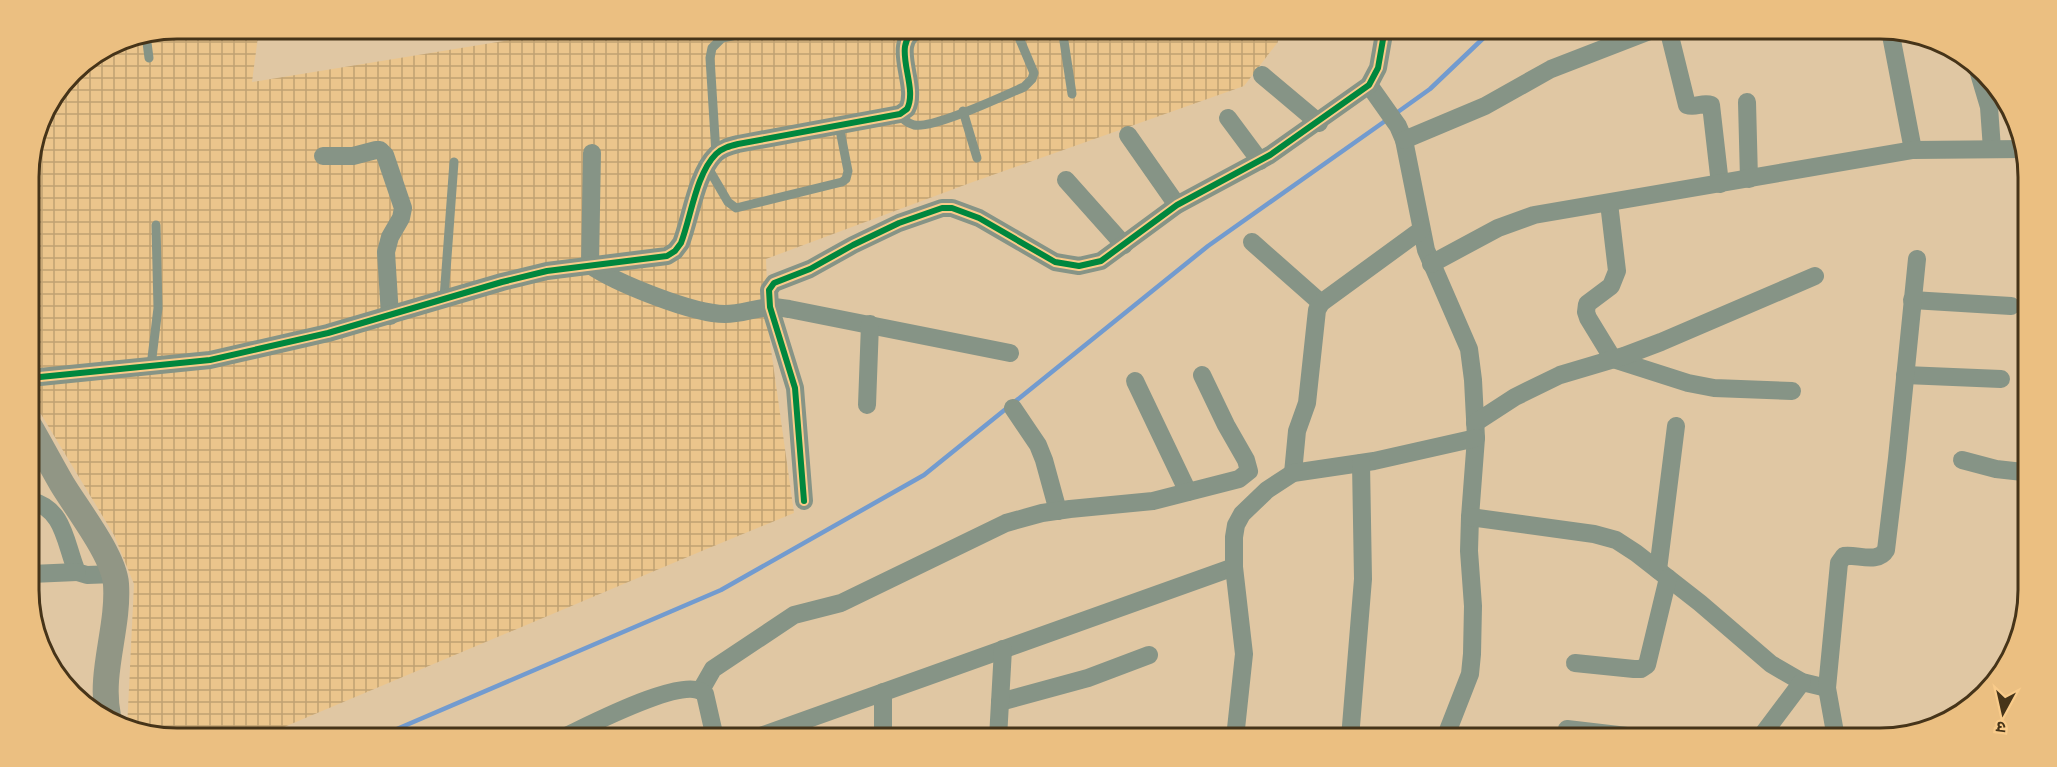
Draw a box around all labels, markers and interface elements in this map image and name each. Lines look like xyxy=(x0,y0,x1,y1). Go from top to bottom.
north arrow xyxy=(1973,683,2033,743)
text: उ xyxy=(1994,715,2007,739)

